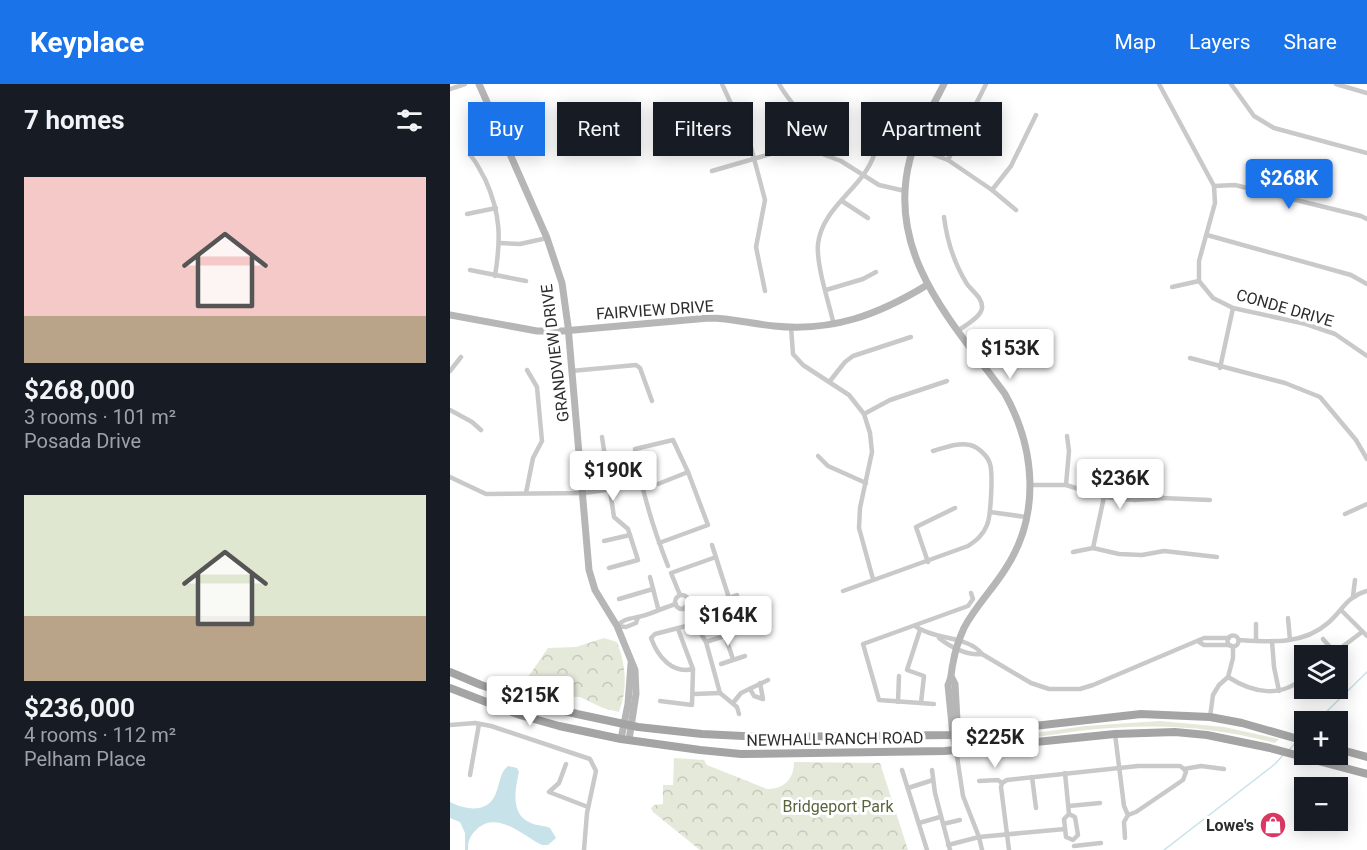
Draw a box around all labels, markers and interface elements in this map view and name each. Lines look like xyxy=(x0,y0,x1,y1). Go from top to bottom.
text: Keyplace xyxy=(30,26,144,59)
text: Map xyxy=(1114,30,1156,54)
text: Layers xyxy=(1189,30,1250,54)
text: Share xyxy=(1283,30,1337,54)
chip: Buy xyxy=(468,102,545,156)
chip: Rent xyxy=(557,102,641,156)
chip: Filters xyxy=(653,102,753,156)
chip: New xyxy=(765,102,849,156)
chip: Apartment xyxy=(861,102,1002,156)
icon: filters xyxy=(393,104,426,137)
text: 7 homes xyxy=(24,105,125,135)
pin: $268K xyxy=(1247,159,1331,210)
text: $268K xyxy=(1260,166,1318,190)
icon: home xyxy=(171,216,279,324)
street label: GRANDVIEW DRIVE xyxy=(537,283,573,423)
street label: CONDE DRIVE xyxy=(1234,285,1336,331)
street label: FAIRVIEW DRIVE xyxy=(596,296,714,324)
pin: $153K xyxy=(968,329,1052,380)
text: $153K xyxy=(981,336,1039,360)
text: $268,000 xyxy=(24,375,135,405)
text: 3 rooms · 101 m² xyxy=(24,405,176,429)
text: Posada Drive xyxy=(24,429,141,453)
pin: $190K xyxy=(571,451,655,502)
text: $190K xyxy=(584,458,642,482)
pin: $236K xyxy=(1078,459,1162,510)
text: $236K xyxy=(1091,466,1149,490)
icon: home xyxy=(171,534,279,642)
pin: $164K xyxy=(686,596,770,647)
text: $164K xyxy=(699,603,757,627)
map controls xyxy=(1294,645,1348,831)
button: layers xyxy=(1294,645,1348,699)
pin: $215K xyxy=(488,676,572,727)
text: $215K xyxy=(501,683,559,707)
text: $236,000 xyxy=(24,693,135,723)
button: + xyxy=(1294,711,1348,765)
pin: $225K xyxy=(953,718,1037,769)
text: 4 rooms · 112 m² xyxy=(24,723,176,747)
text: $225K xyxy=(966,725,1024,749)
street label: NEWHALL RANCH ROAD xyxy=(746,728,924,750)
text: Pelham Place xyxy=(24,747,146,771)
button: − xyxy=(1294,777,1348,831)
park label: Bridgeport Park xyxy=(782,797,894,816)
shop icon: Lowe's xyxy=(1258,810,1288,840)
place label: Lowe's xyxy=(1206,816,1254,835)

